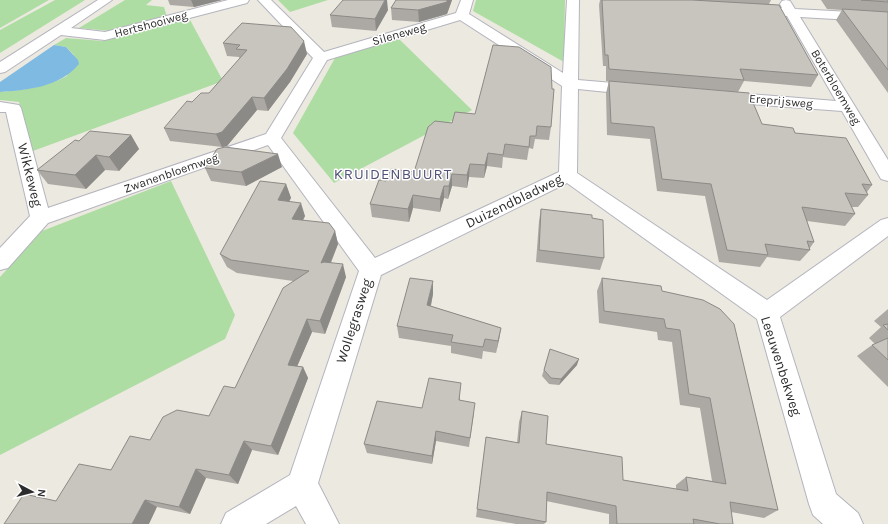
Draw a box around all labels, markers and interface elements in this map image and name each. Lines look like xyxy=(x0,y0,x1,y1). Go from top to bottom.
street label: Hertshooiweg xyxy=(113,7,189,40)
street label: Sileneweg xyxy=(370,20,428,48)
street label: Boterbloemweg xyxy=(808,47,864,127)
street label: Ereprijsweg xyxy=(749,91,814,111)
street label: Wikkeweg xyxy=(14,141,46,209)
street label: Zwanenbloemweg xyxy=(122,150,220,196)
district label: KRUIDENBUURT xyxy=(334,165,452,183)
street label: Duizendbladweg xyxy=(463,170,565,232)
street label: Wollegrasweg xyxy=(332,276,376,365)
street label: Leeuwenbekweg xyxy=(757,314,805,418)
north arrow xyxy=(12,472,52,512)
text: N xyxy=(34,488,48,498)

